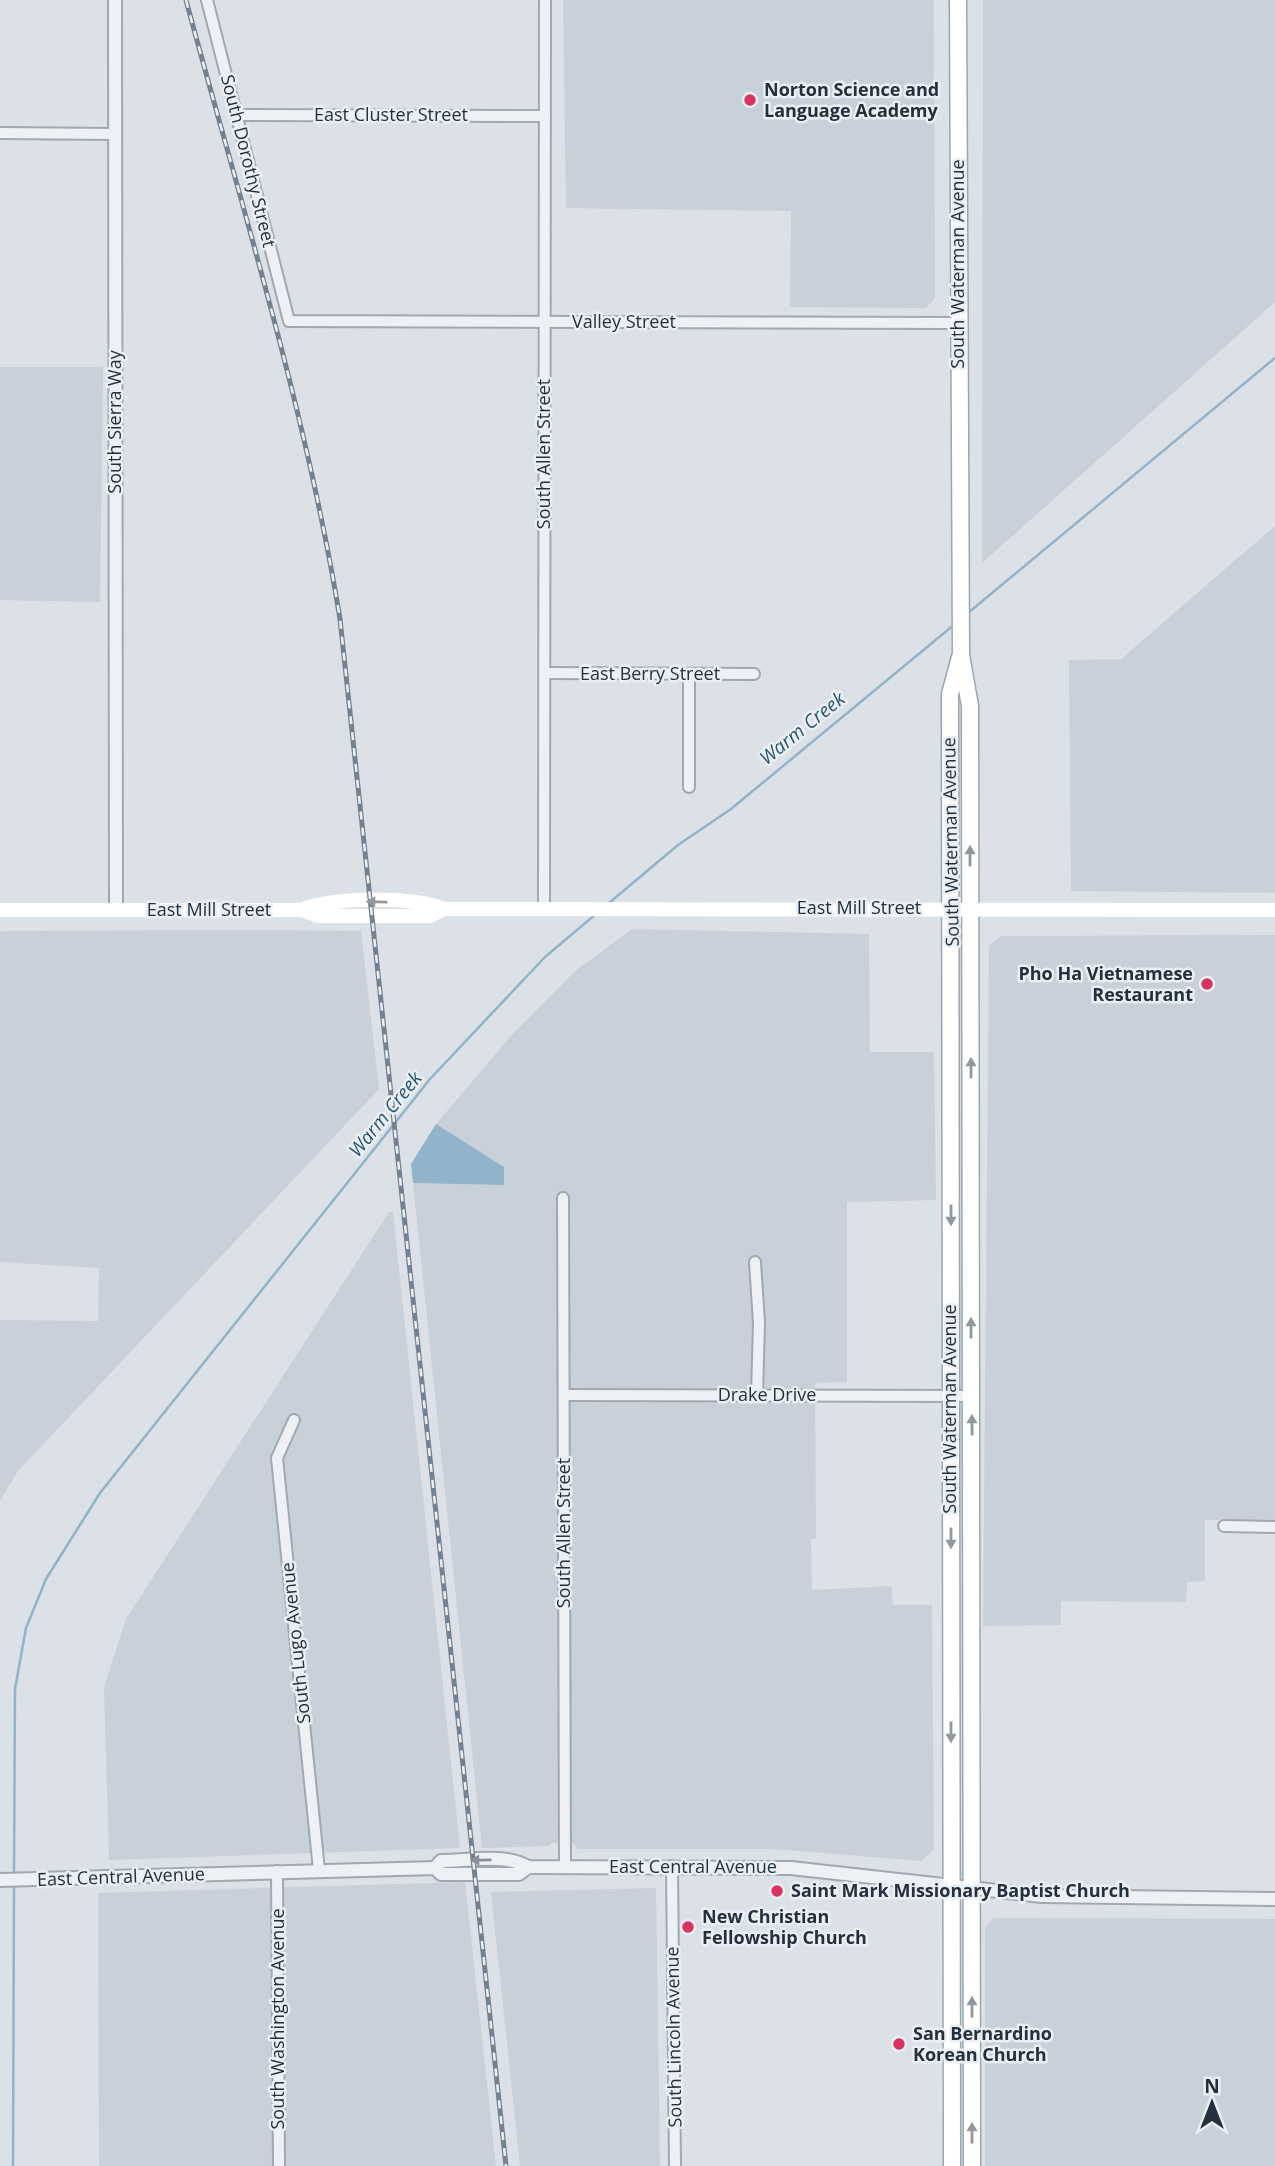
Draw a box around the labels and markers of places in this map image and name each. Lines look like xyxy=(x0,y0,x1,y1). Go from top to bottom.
place label: Norton Science and Language Academy xyxy=(764,77,939,122)
marker: Norton Science and Language Academy xyxy=(742,92,758,108)
place label: Pho Ha Vietnamese Restaurant xyxy=(1018,961,1193,1006)
marker: Pho Ha Vietnamese Restaurant xyxy=(1199,976,1215,992)
place label: Saint Mark Missionary Baptist Church xyxy=(791,1878,1130,1902)
marker: Saint Mark Missionary Baptist Church xyxy=(769,1883,785,1899)
place label: New Christian Fellowship Church xyxy=(702,1904,867,1949)
marker: New Christian Fellowship Church xyxy=(680,1919,696,1935)
place label: San Bernardino Korean Church xyxy=(913,2021,1052,2066)
marker: San Bernardino Korean Church xyxy=(891,2036,907,2052)

